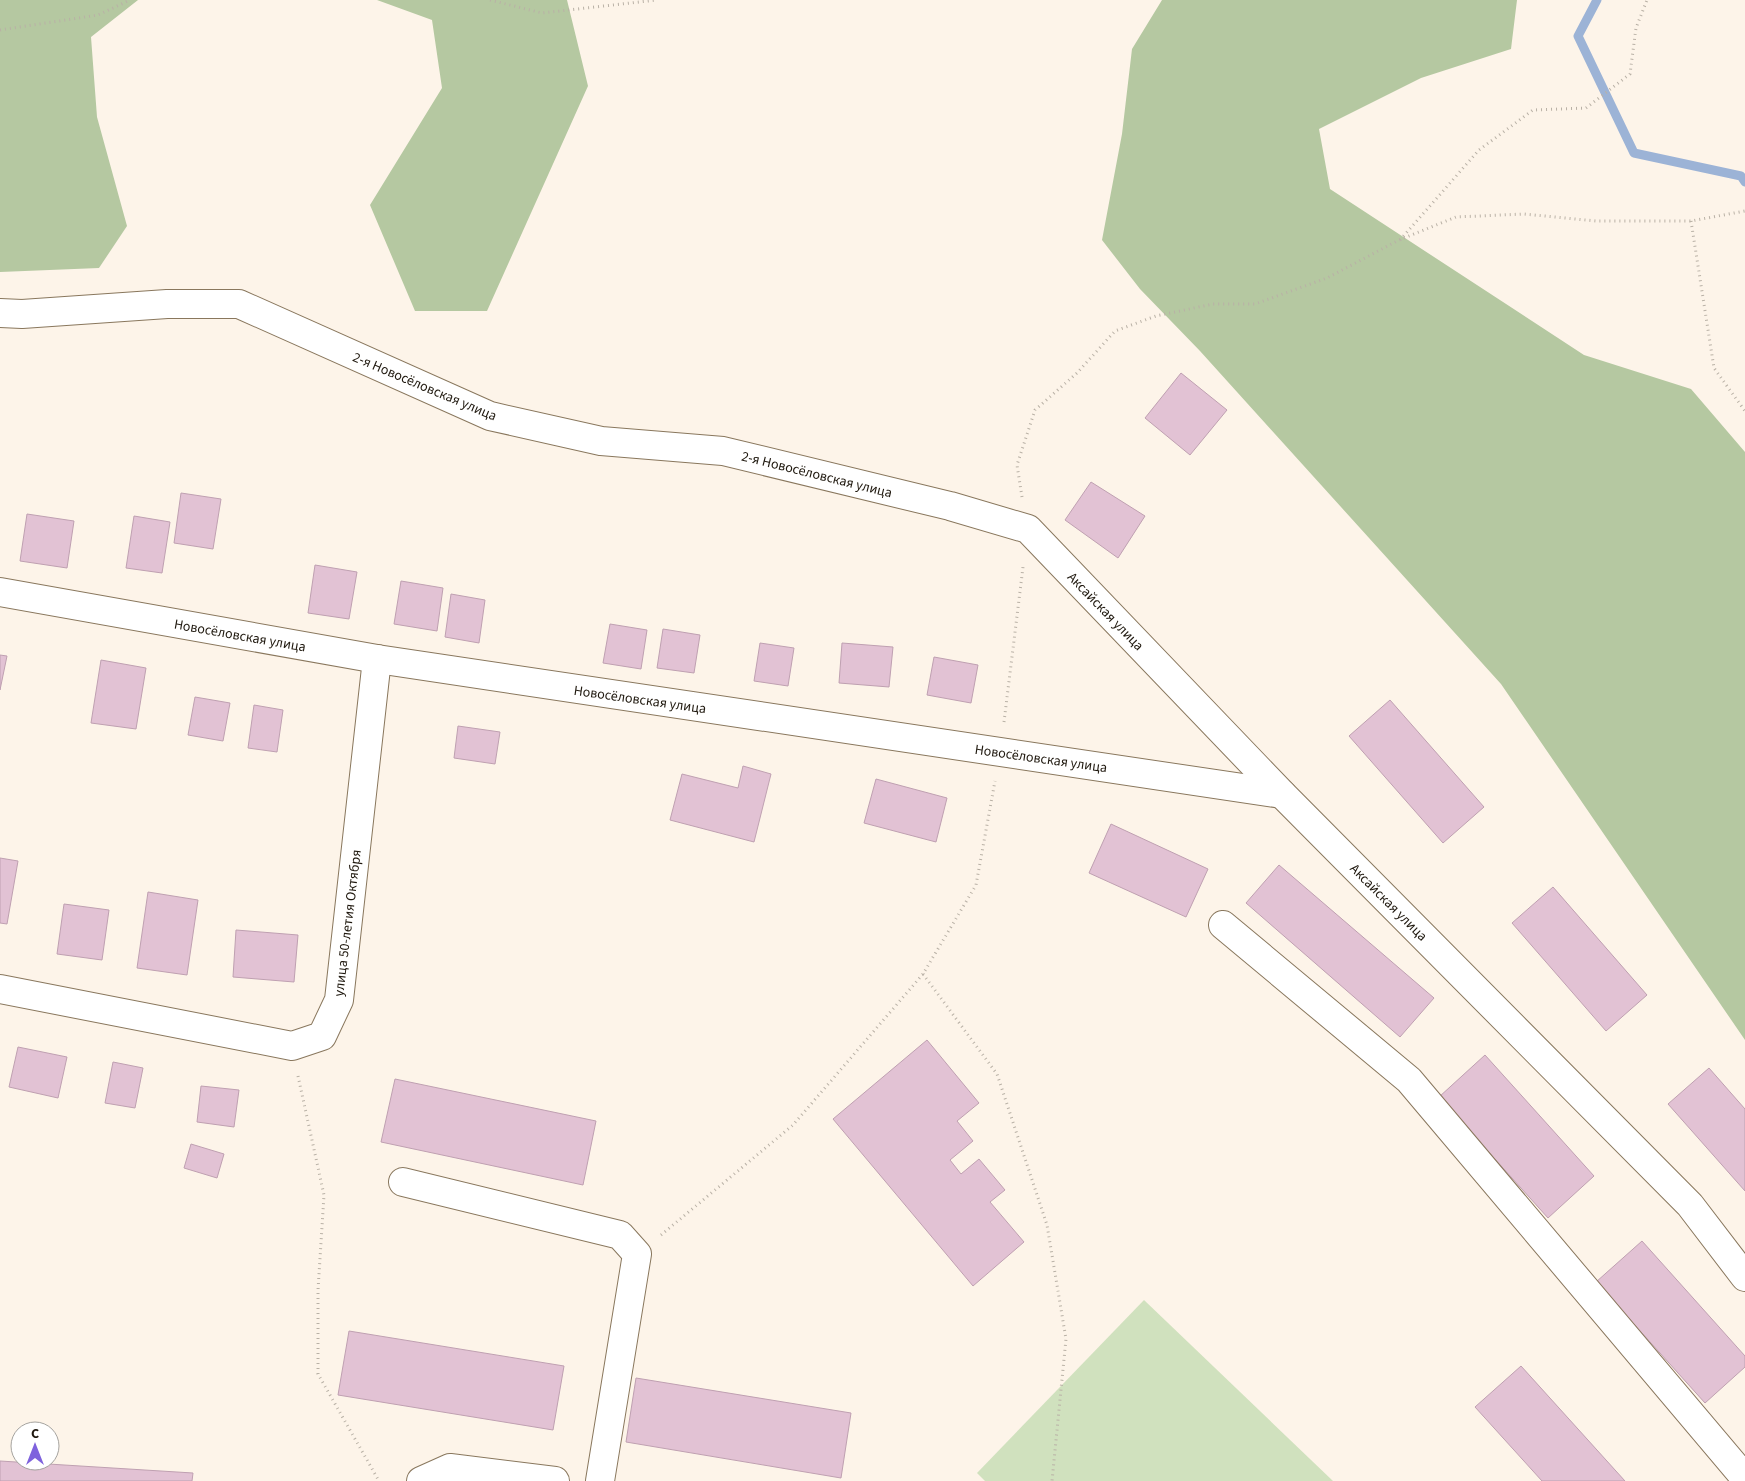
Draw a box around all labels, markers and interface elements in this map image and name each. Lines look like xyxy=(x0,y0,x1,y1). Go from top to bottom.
street label: 2-я Новосёловская улица xyxy=(349,347,500,426)
street label: 2-я Новосёловская улица xyxy=(739,447,894,503)
street label: Аксайская улица xyxy=(1063,568,1148,655)
street label: Новосёловская улица xyxy=(172,615,307,657)
street label: Новосёловская улица xyxy=(572,681,707,719)
street label: Новосёловская улица xyxy=(973,740,1108,778)
street label: улица 50-летия Октября xyxy=(329,849,367,998)
street label: Аксайская улица xyxy=(1345,859,1432,946)
north arrow xyxy=(10,1421,60,1471)
text: С xyxy=(31,1424,39,1444)

